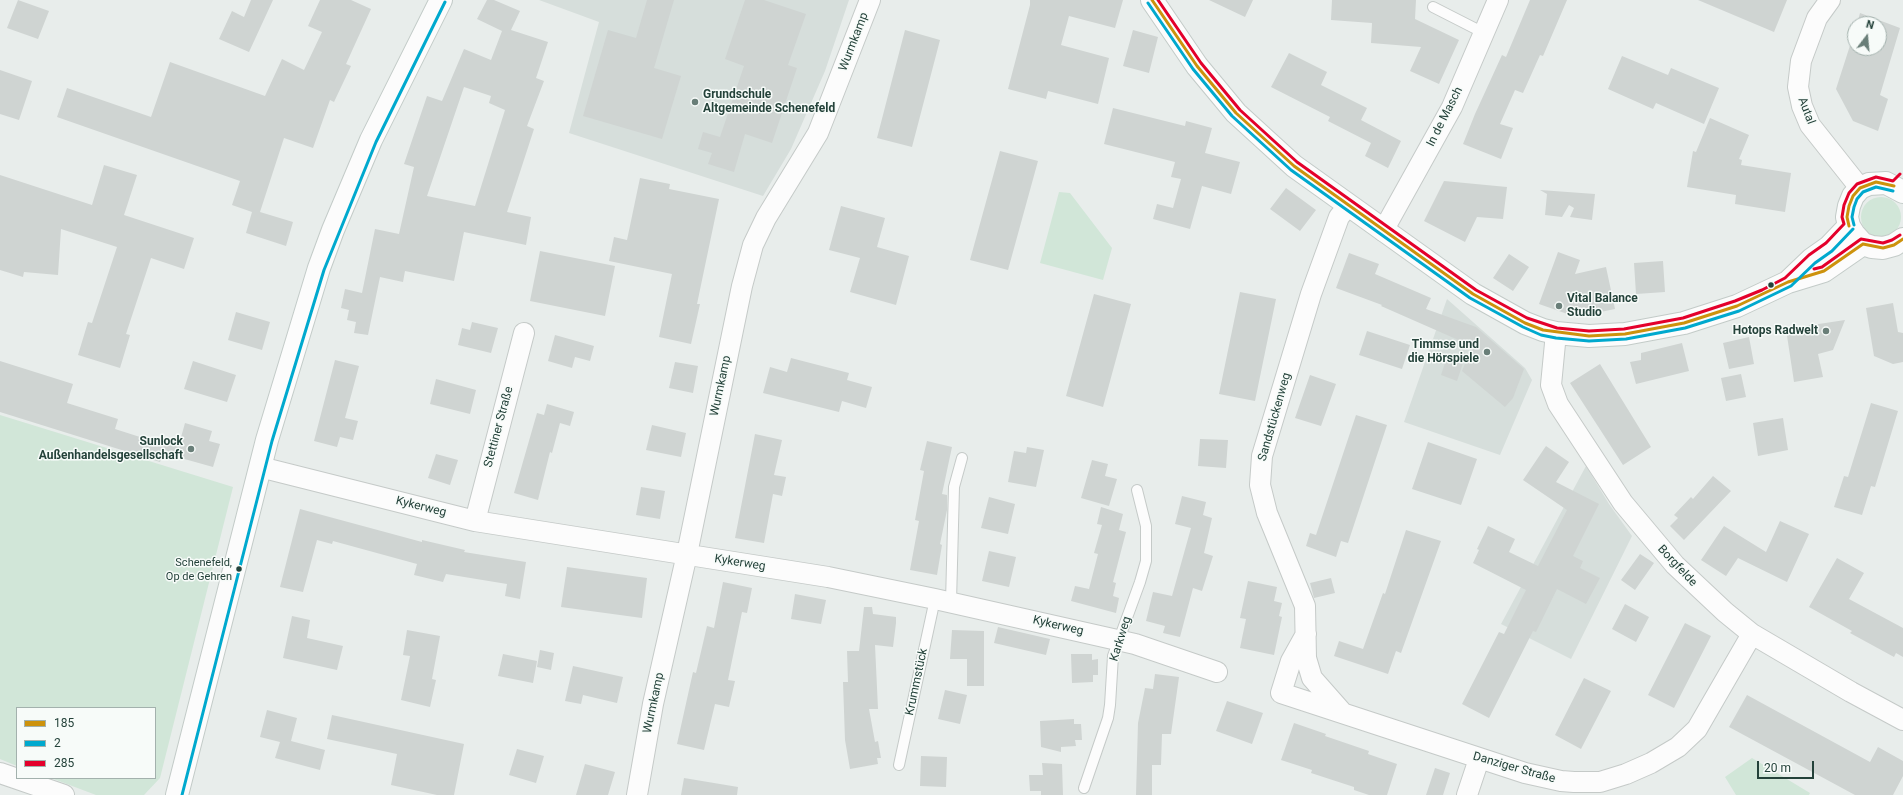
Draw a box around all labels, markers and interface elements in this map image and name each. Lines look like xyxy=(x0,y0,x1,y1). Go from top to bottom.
street label: Wurmkamp xyxy=(836,11,872,73)
north arrow xyxy=(1847,16,1887,56)
text: N xyxy=(1865,18,1876,32)
street label: In de Masch xyxy=(1424,85,1466,149)
place label: Grundschule Altgemeinde Schenefeld xyxy=(703,88,835,116)
street label: Autal xyxy=(1794,95,1818,127)
marker: Grundschule Altgemeinde Schenefeld xyxy=(690,97,700,107)
unlabelled marker xyxy=(1766,280,1776,290)
place label: Vital Balance Studio xyxy=(1567,292,1638,320)
marker: Vital Balance Studio xyxy=(1554,301,1564,311)
place label: Hotops Radwelt xyxy=(1733,324,1818,338)
marker: Hotops Radwelt xyxy=(1821,326,1831,336)
place label: Timmse und die Hörspiele xyxy=(1408,338,1479,366)
marker: Timmse und die Hörspiele xyxy=(1482,347,1492,357)
street label: Wurmkamp xyxy=(708,354,734,418)
street label: Sandstückenweg xyxy=(1256,371,1294,463)
street label: Stettiner Straße xyxy=(481,385,517,469)
place label: Sunlock Außenhandelsgesellschaft xyxy=(39,435,183,463)
marker: Sunlock Außenhandelsgesellschaft xyxy=(186,444,196,454)
street label: Kykerweg xyxy=(394,494,448,520)
street label: Borgfelde xyxy=(1654,542,1700,590)
street label: Kykerweg xyxy=(713,552,767,574)
place label: Schenefeld, Op de Gehren xyxy=(166,556,232,582)
marker: Schenefeld, Op de Gehren xyxy=(234,564,244,574)
street label: Kykerweg xyxy=(1031,613,1085,639)
street label: Karkweg xyxy=(1107,615,1135,663)
street label: Krummstück xyxy=(903,647,931,717)
street label: Wurmkamp xyxy=(641,671,667,735)
legend xyxy=(16,707,156,779)
text: 185 xyxy=(54,716,74,730)
text: 2 xyxy=(54,736,61,750)
street label: Danziger Straße xyxy=(1471,749,1557,787)
scale bar xyxy=(1759,753,1816,779)
text: 285 xyxy=(54,756,74,770)
text: 20 m xyxy=(1764,761,1791,775)

